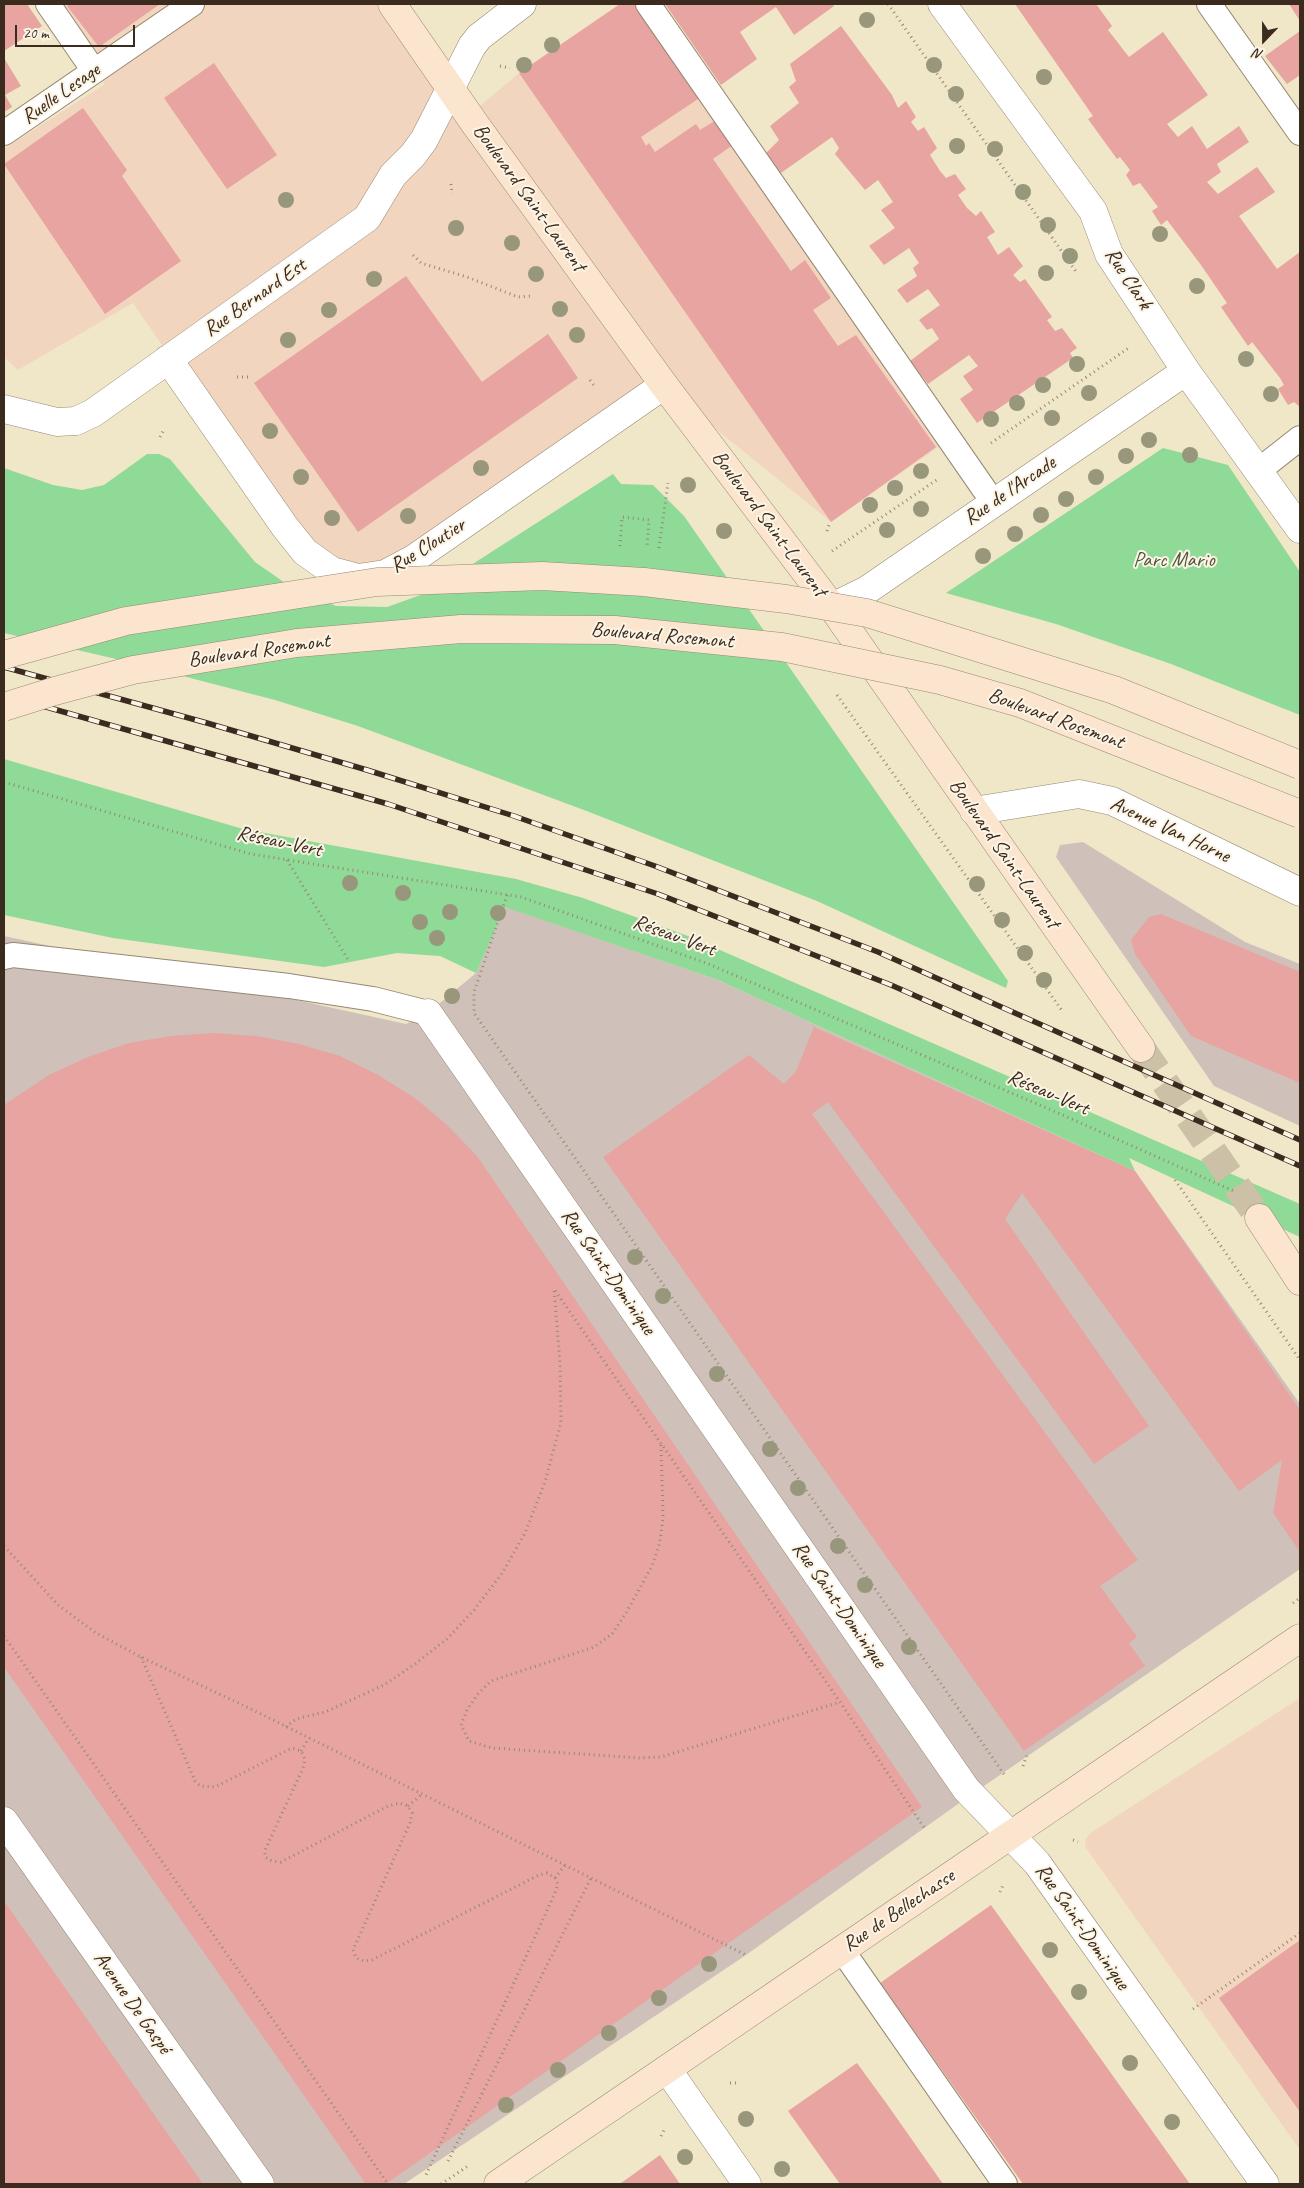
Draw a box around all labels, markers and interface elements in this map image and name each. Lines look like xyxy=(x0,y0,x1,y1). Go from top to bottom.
scale bar xyxy=(18,15,138,47)
north arrow xyxy=(1239,15,1289,65)
text: 20 m xyxy=(23,24,49,43)
text: N xyxy=(1251,45,1265,64)
street label: Ruelle Lesage xyxy=(17,58,105,130)
street label: Boulevard Saint-Laurent xyxy=(467,119,591,277)
street label: Rue Clark xyxy=(1099,244,1157,314)
street label: Rue Bernard Est xyxy=(199,253,311,343)
street label: Boulevard Saint-Laurent xyxy=(706,446,832,602)
street label: Rue de l'Arcade xyxy=(959,451,1061,531)
street label: Rue Cloutier xyxy=(386,513,470,579)
park label: Parc Mario xyxy=(1133,547,1215,573)
street label: Boulevard Rosemont xyxy=(590,617,734,655)
street label: Boulevard Rosemont xyxy=(187,629,331,673)
street label: Boulevard Rosemont xyxy=(985,683,1127,755)
street label: Boulevard Saint-Laurent xyxy=(943,774,1065,934)
street label: Avenue Van Horne xyxy=(1106,791,1234,869)
street label: Réseau-Vert xyxy=(234,821,324,863)
street label: Réseau-Vert xyxy=(629,909,719,963)
street label: Réseau-Vert xyxy=(1003,1065,1093,1121)
street label: Rue Saint-Dominique xyxy=(555,1204,661,1340)
street label: Rue Saint-Dominique xyxy=(786,1537,892,1673)
street label: Rue Saint-Dominique xyxy=(1029,1859,1135,1995)
street label: Rue de Bellechasse xyxy=(838,1864,960,1958)
street label: Avenue De Gaspé xyxy=(88,1947,176,2059)

